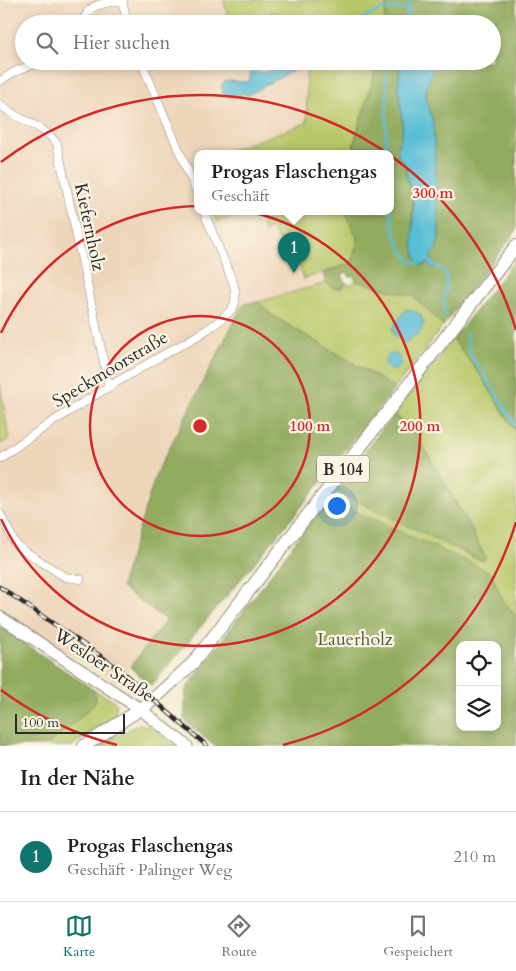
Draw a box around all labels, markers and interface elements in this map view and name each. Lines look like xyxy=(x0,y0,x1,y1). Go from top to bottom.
search box xyxy=(15,15,501,70)
icon: search xyxy=(33,29,61,57)
text: Hier suchen xyxy=(73,30,170,56)
popup xyxy=(194,150,394,215)
text: Progas Flaschengas xyxy=(211,159,377,185)
street label: Kiefernholz xyxy=(68,181,111,273)
text: 300 m xyxy=(413,183,454,203)
text: Geschäft xyxy=(211,185,269,207)
pin: 1 xyxy=(278,232,310,273)
street label: Speckmoorstraße xyxy=(48,325,173,414)
text: 100 m xyxy=(290,416,331,436)
text: 200 m xyxy=(400,416,441,436)
centre of rings xyxy=(191,417,209,435)
road number: B 104 xyxy=(317,456,369,482)
your location xyxy=(324,493,350,519)
street label: Wesloer Straße xyxy=(48,622,159,708)
park label: Lauerholz xyxy=(317,627,393,652)
map controls xyxy=(456,641,501,731)
button: locate xyxy=(456,641,501,686)
button: layers xyxy=(456,686,501,731)
scale bar xyxy=(15,711,125,734)
text: 100 m xyxy=(22,713,59,732)
text: In der Nähe xyxy=(20,764,135,793)
text: Progas Flaschengas xyxy=(67,833,233,859)
text: 1 xyxy=(32,846,40,868)
text: 210 m xyxy=(454,846,496,868)
text: Geschäft · Palinger Weg xyxy=(67,859,232,881)
tab: Karte xyxy=(63,912,95,961)
tab: Route xyxy=(221,912,257,961)
tab: Gespeichert xyxy=(383,912,453,961)

